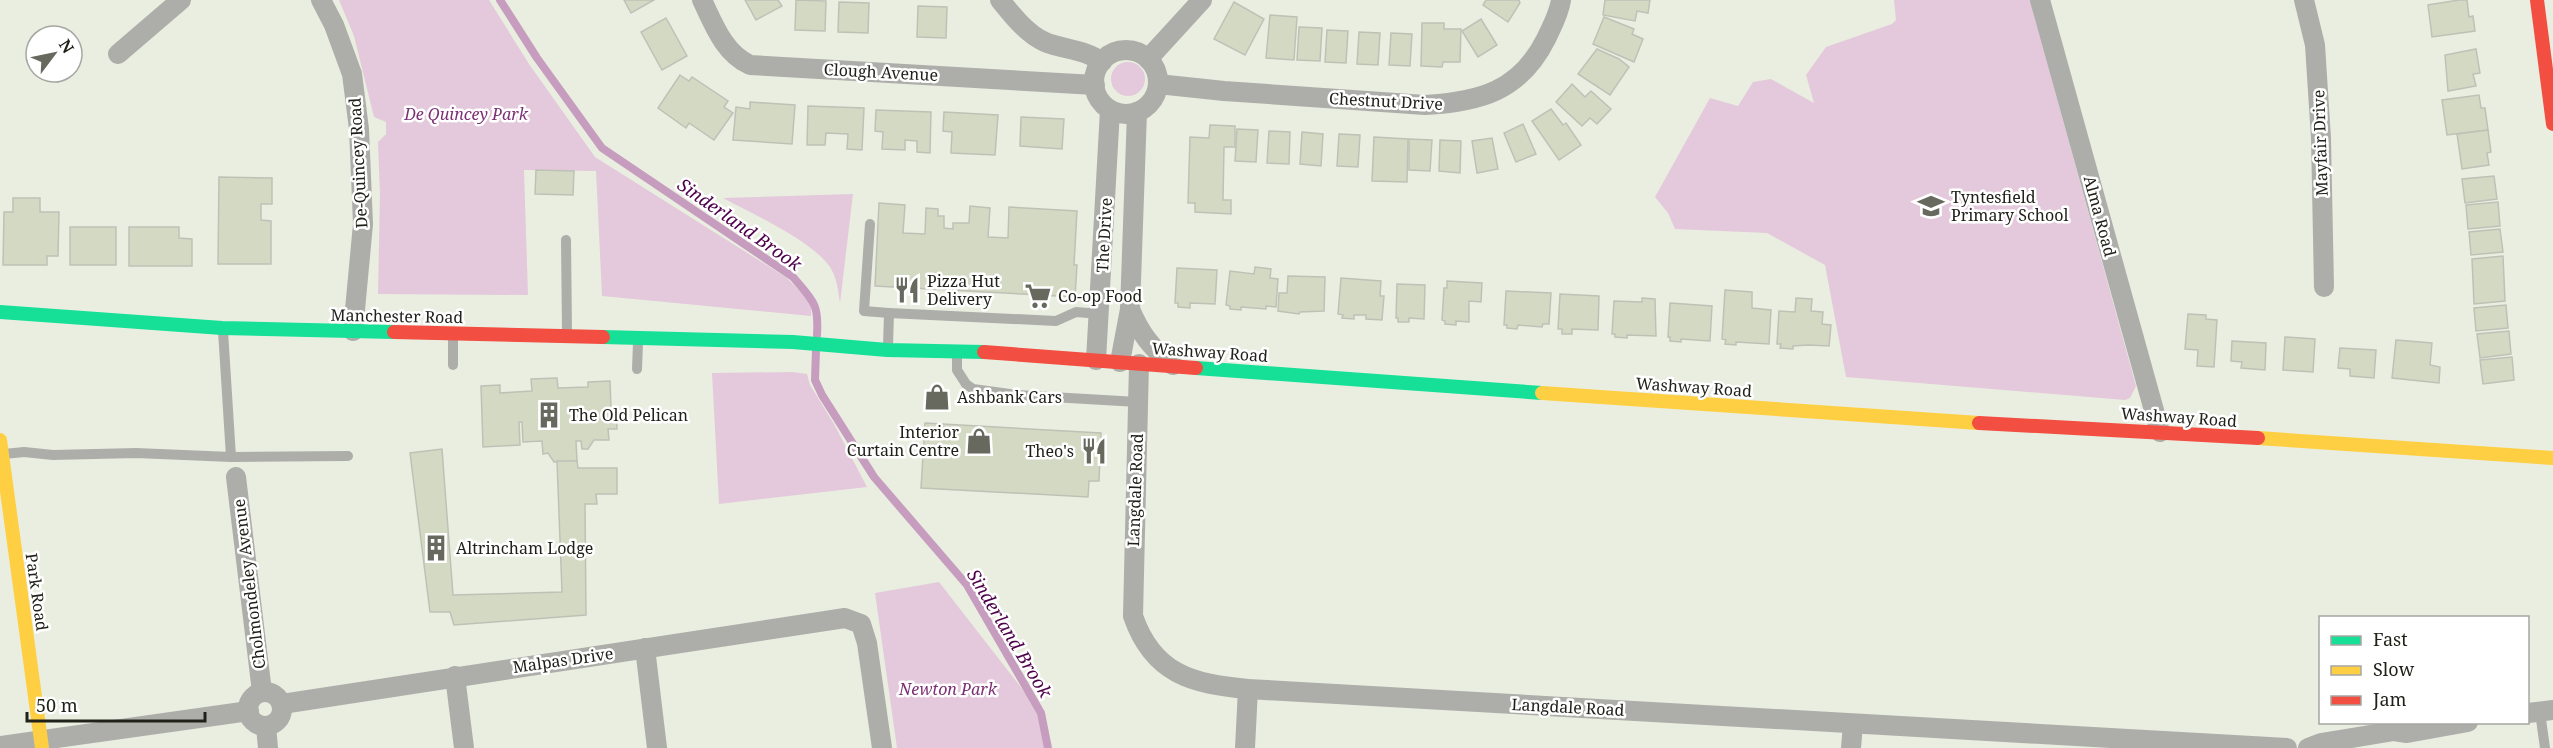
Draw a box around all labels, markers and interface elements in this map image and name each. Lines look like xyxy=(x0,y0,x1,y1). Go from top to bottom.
north arrow xyxy=(24,24,84,84)
text: N xyxy=(54,35,80,58)
street label: Clough Avenue xyxy=(823,58,939,86)
street label: Chestnut Drive xyxy=(1329,87,1443,115)
street label: Mayfair Drive xyxy=(2307,89,2333,197)
street label: De-Quincey Road xyxy=(344,97,372,229)
park label: De Quincey Park xyxy=(403,103,529,125)
water label: Sinderland Brook xyxy=(673,172,807,276)
street label: Alma Road xyxy=(2079,173,2121,259)
place label: Tyntesfield Primary School xyxy=(1951,186,2068,226)
school or university icon: Tyntesfield Primary School xyxy=(1916,191,1946,221)
street label: The Drive xyxy=(1091,197,1117,273)
place label: Pizza Hut Delivery xyxy=(927,270,1000,310)
restaurant icon: Pizza Hut Delivery xyxy=(892,275,922,305)
supermarket icon: Co-op Food xyxy=(1023,281,1053,311)
place label: Co-op Food xyxy=(1058,285,1142,307)
street label: Manchester Road xyxy=(331,304,464,328)
street label: Washway Road xyxy=(1151,337,1269,367)
street label: Washway Road xyxy=(1635,372,1753,402)
shop icon: Ashbank Cars xyxy=(922,382,952,412)
place label: Ashbank Cars xyxy=(957,386,1062,408)
building icon: The Old Pelican xyxy=(534,400,564,430)
street label: Washway Road xyxy=(2120,402,2238,432)
place label: The Old Pelican xyxy=(569,404,688,426)
place label: Interior Curtain Centre xyxy=(847,421,959,461)
shop icon: Interior Curtain Centre xyxy=(964,426,994,456)
street label: Langdale Road xyxy=(1122,433,1148,547)
restaurant icon: Theo's xyxy=(1079,436,1109,466)
place label: Theo's xyxy=(1026,440,1074,462)
street label: Cholmondeley Avenue xyxy=(228,498,270,670)
building icon: Altrincham Lodge xyxy=(421,533,451,563)
place label: Altrincham Lodge xyxy=(456,537,593,559)
street label: Park Road xyxy=(21,552,53,632)
water label: Sinderland Brook xyxy=(962,564,1058,703)
legend xyxy=(2319,616,2529,724)
text: Fast xyxy=(2373,627,2408,651)
street label: Malpas Drive xyxy=(511,642,615,678)
text: Slow xyxy=(2373,657,2415,681)
park label: Newton Park xyxy=(898,678,998,700)
scale bar xyxy=(27,685,206,723)
text: Jam xyxy=(2372,687,2407,711)
text: 50 m xyxy=(36,693,78,717)
street label: Langdale Road xyxy=(1511,693,1625,721)

